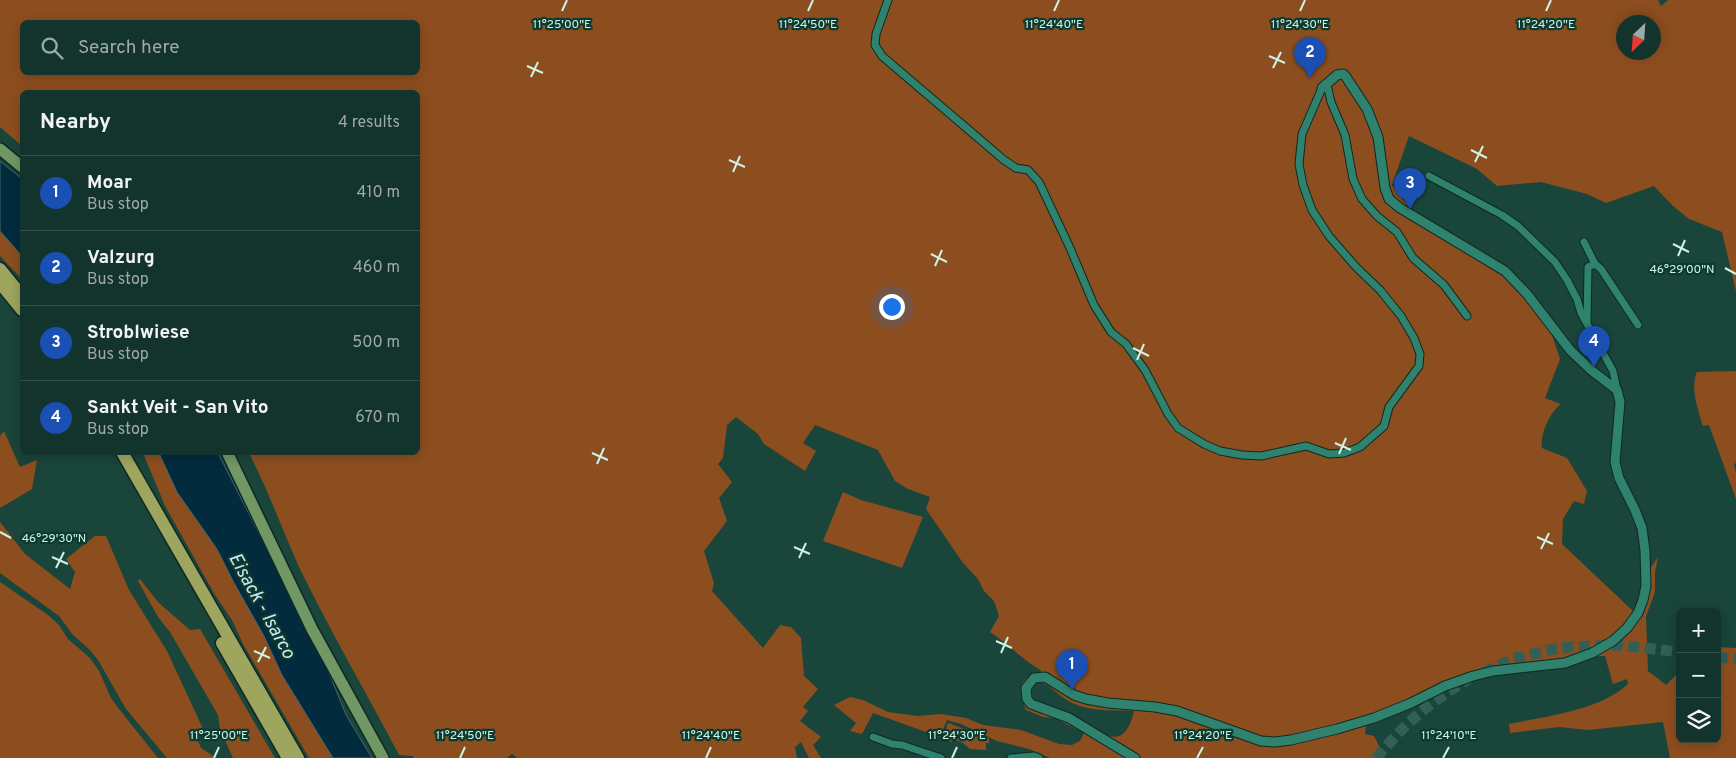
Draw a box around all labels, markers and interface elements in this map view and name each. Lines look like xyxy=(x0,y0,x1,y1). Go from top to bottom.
north arrow xyxy=(1616,15,1661,60)
text: 11°25'00"E xyxy=(533,17,591,33)
text: 11°24'50"E xyxy=(779,17,837,33)
text: 11°24'40"E xyxy=(1025,17,1083,33)
text: 11°24'30"E xyxy=(1271,17,1329,33)
text: 11°24'20"E xyxy=(1517,17,1575,33)
search box xyxy=(20,20,420,75)
icon: search xyxy=(38,34,66,62)
text: Search here xyxy=(78,36,180,60)
pin: 2 xyxy=(1294,37,1326,78)
text: Nearby xyxy=(40,109,111,136)
text: 4 results xyxy=(338,113,400,133)
pin: 3 xyxy=(1394,168,1426,209)
text: Moar xyxy=(87,171,132,195)
text: 1 xyxy=(53,183,59,203)
text: 410 m xyxy=(357,183,400,203)
text: Bus stop xyxy=(87,195,149,215)
text: Valzurg xyxy=(87,246,155,270)
text: 2 xyxy=(51,258,61,278)
text: 460 m xyxy=(353,258,400,278)
text: 46°29'00"N xyxy=(1649,262,1715,278)
text: Bus stop xyxy=(87,270,149,290)
your location xyxy=(879,294,905,320)
text: Stroblwiese xyxy=(87,321,190,345)
pin: 4 xyxy=(1578,326,1610,367)
text: 3 xyxy=(51,333,61,353)
text: 500 m xyxy=(352,333,400,353)
text: Bus stop xyxy=(87,345,149,365)
text: Sankt Veit - San Vito xyxy=(87,396,269,420)
text: 4 xyxy=(51,408,61,428)
text: 670 m xyxy=(355,408,400,428)
text: Bus stop xyxy=(87,420,149,440)
text: 46°29'30"N xyxy=(22,531,86,547)
water label: Eisack - Isarco xyxy=(222,549,301,664)
map controls xyxy=(1676,608,1721,743)
button: + xyxy=(1676,608,1721,653)
pin: 1 xyxy=(1056,649,1088,690)
button: − xyxy=(1676,653,1721,698)
button: layers xyxy=(1676,698,1721,743)
text: 11°25'00"E xyxy=(190,728,248,744)
text: 11°24'50"E xyxy=(436,728,494,744)
text: 11°24'40"E xyxy=(682,728,740,744)
text: 11°24'30"E xyxy=(928,728,986,744)
text: 11°24'20"E xyxy=(1174,728,1232,744)
text: 11°24'10"E xyxy=(1421,728,1477,744)

